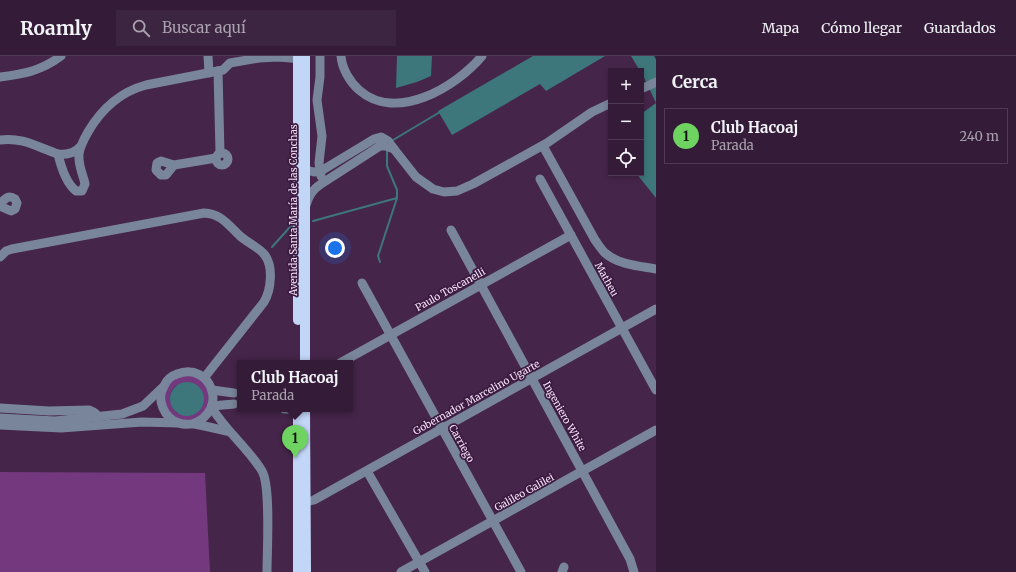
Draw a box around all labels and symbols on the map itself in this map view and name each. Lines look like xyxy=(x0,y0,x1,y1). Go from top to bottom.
street label: Avenida Santa María de las Conchas xyxy=(287,124,300,297)
your location xyxy=(325,238,345,258)
street label: Matheu xyxy=(592,260,621,299)
street label: Paulo Toscanelli xyxy=(413,265,488,314)
street label: Gobernador Marcelino Ugarte xyxy=(411,357,542,438)
street label: Ingeniero White xyxy=(540,379,589,453)
street label: Carriego xyxy=(446,422,477,465)
pin: 1 xyxy=(282,425,308,458)
street label: Galileo Galilei xyxy=(492,471,556,514)

